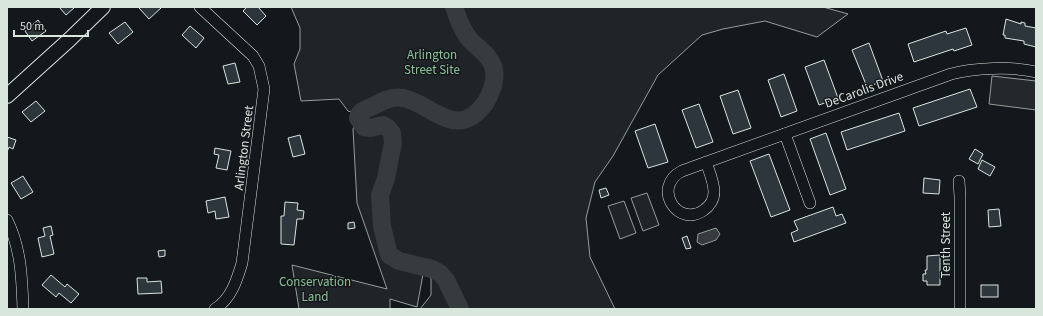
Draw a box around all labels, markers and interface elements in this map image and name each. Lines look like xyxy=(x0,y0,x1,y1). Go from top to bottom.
scale bar xyxy=(14,12,88,38)
text: 50 m xyxy=(20,18,44,35)
park label: Arlington Street Site xyxy=(404,46,460,79)
street label: DeCarolis Drive xyxy=(822,67,906,113)
street label: Arlington Street xyxy=(230,104,258,191)
street label: Tenth Street xyxy=(937,211,955,278)
park label: Conservation Land xyxy=(279,273,351,306)

